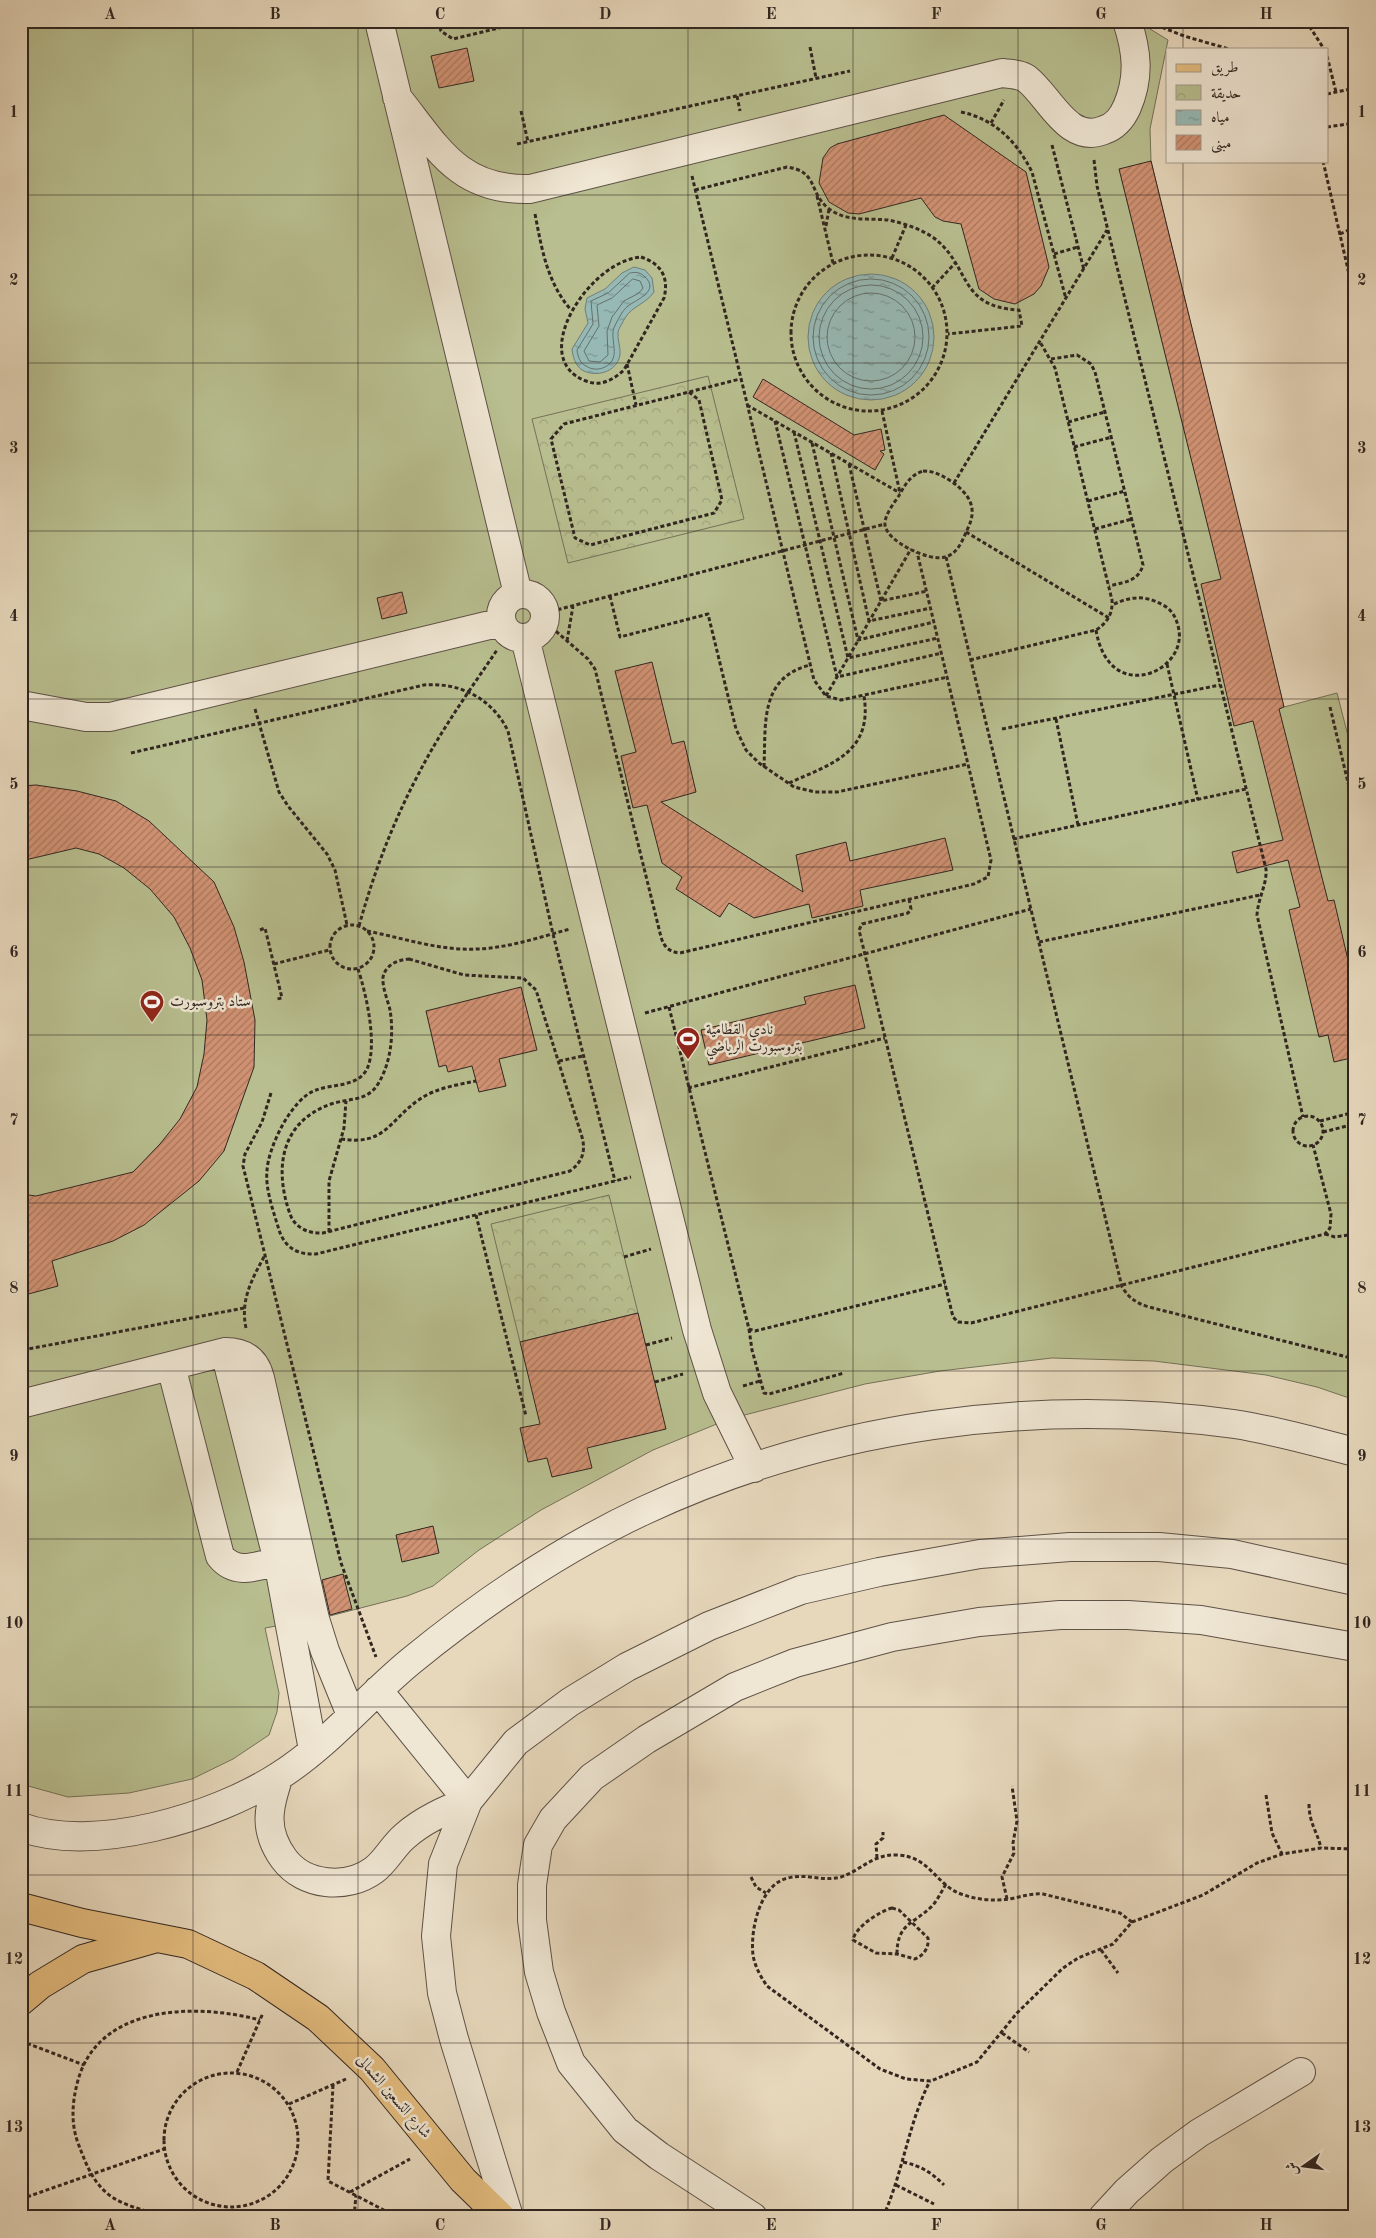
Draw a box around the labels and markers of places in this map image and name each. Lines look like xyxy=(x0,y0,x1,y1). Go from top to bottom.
sports icon: ستاد بتروسبورت xyxy=(139,989,165,1023)
place label: ستاد بتروسبورت xyxy=(170,995,251,1010)
place label: نادي القطامية بتروسبورت الرياضي xyxy=(706,1023,803,1060)
sports icon: نادي القطامية بتروسبورت الرياضي xyxy=(675,1026,701,1060)

